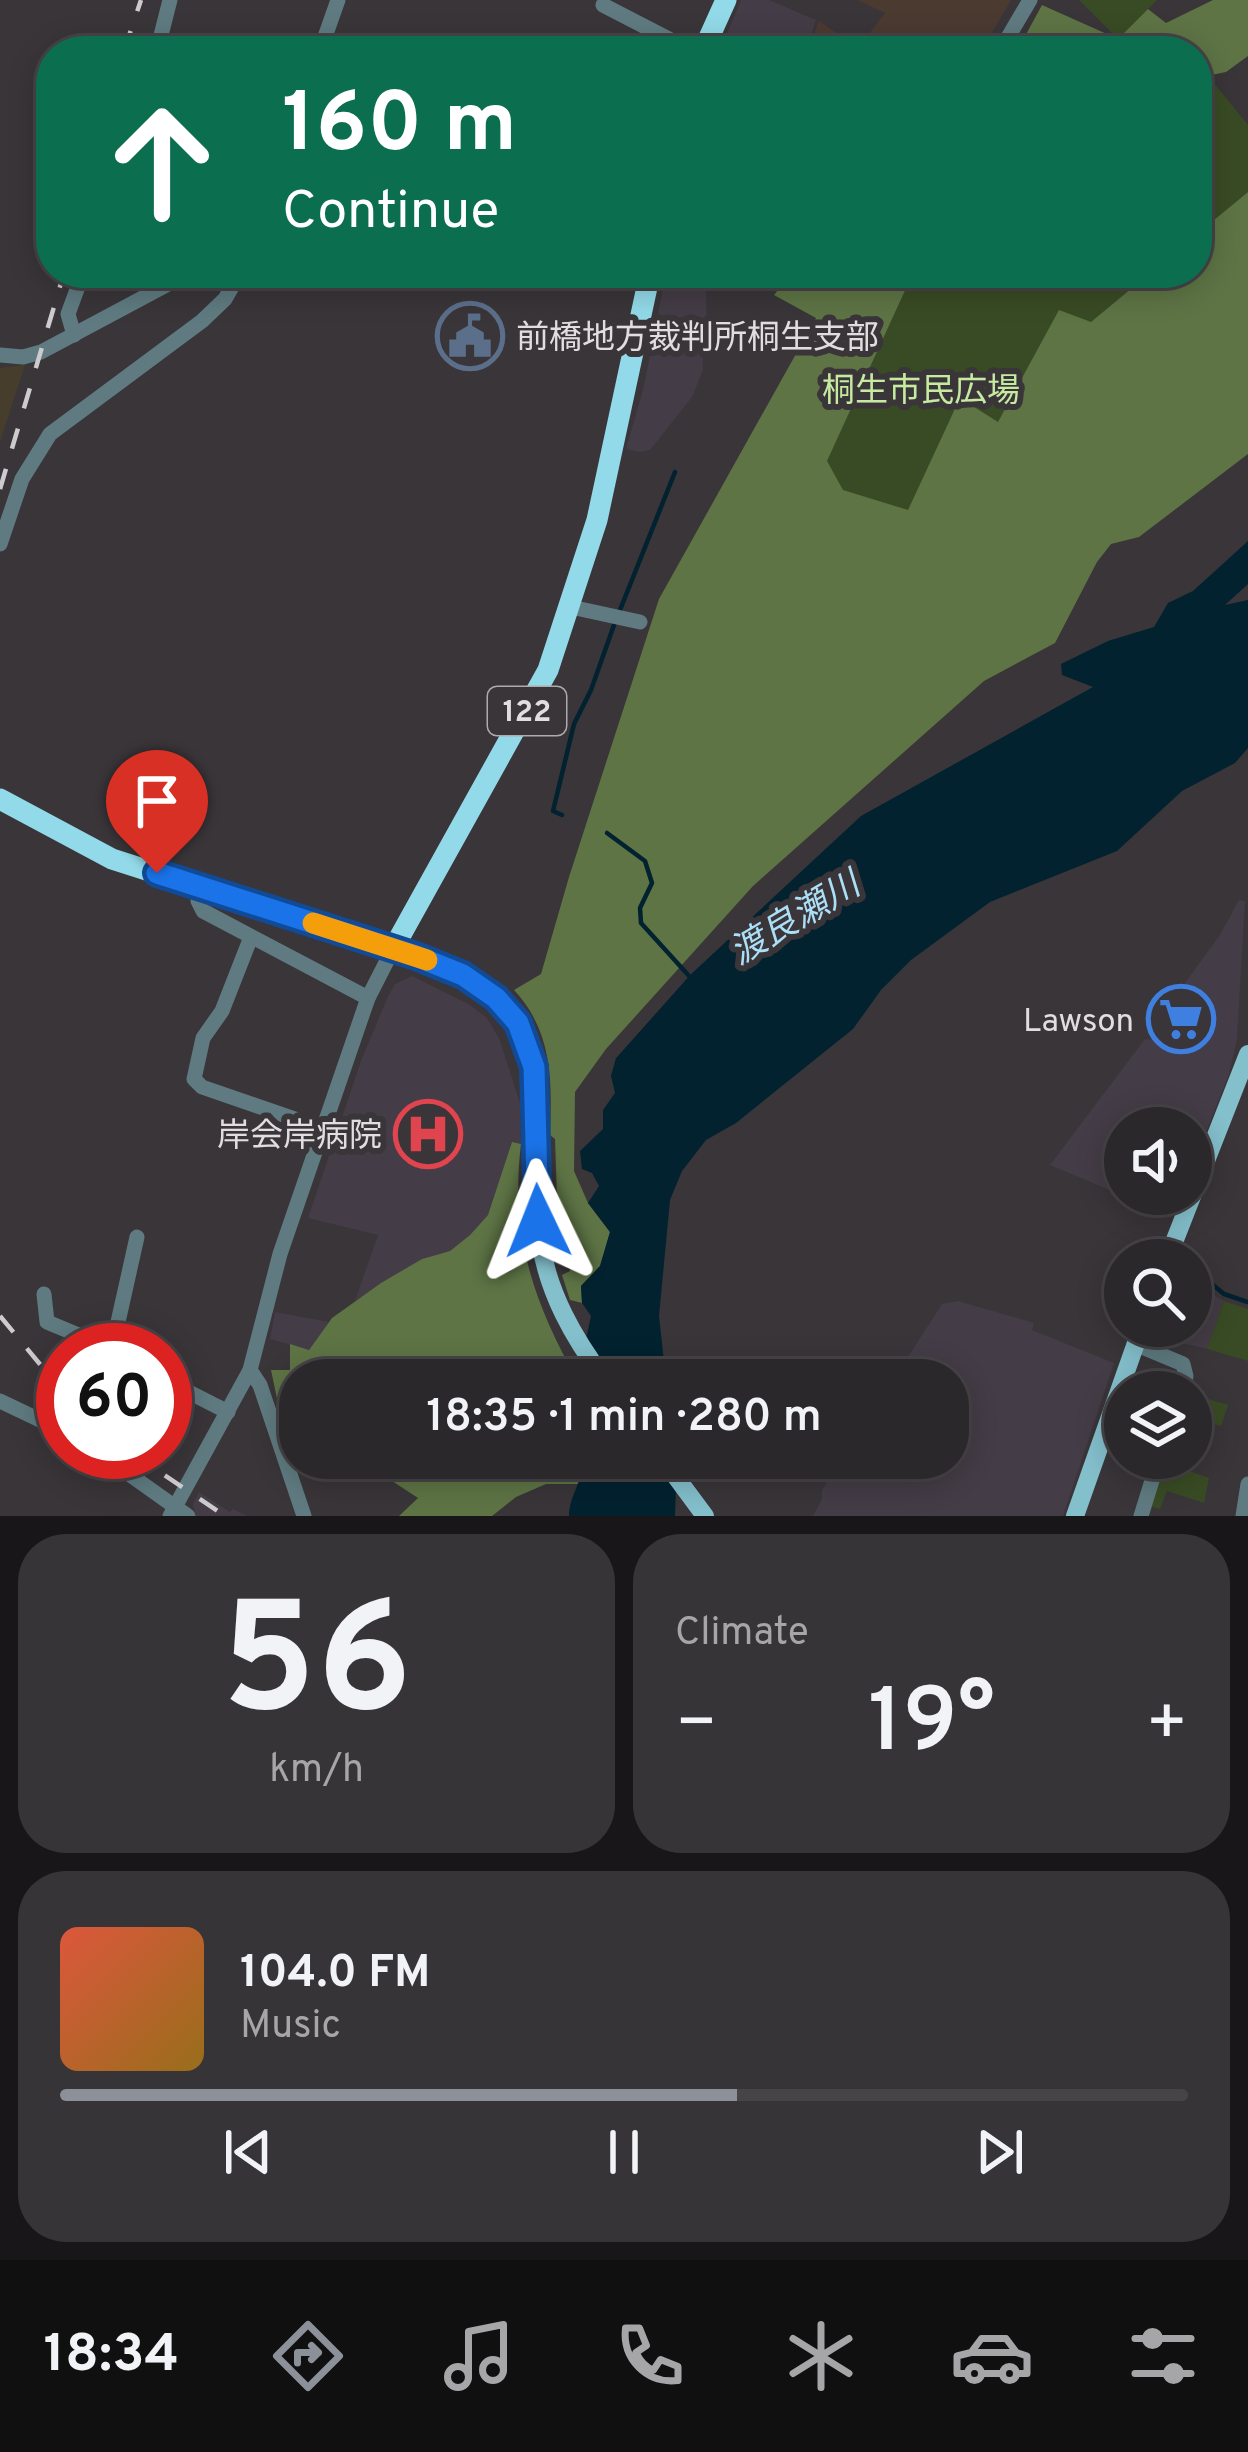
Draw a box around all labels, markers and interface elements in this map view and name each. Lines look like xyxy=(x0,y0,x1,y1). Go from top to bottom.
text: 160 m xyxy=(282,75,517,181)
icon: ahead xyxy=(84,84,240,240)
text: Continue xyxy=(282,179,499,248)
public building icon: 前橋地方裁判所桐生支部 xyxy=(435,301,505,371)
place label: 前橋地方裁判所桐生支部 xyxy=(516,319,879,361)
park label: 桐生市民広場 xyxy=(822,372,1020,414)
road number: 122 xyxy=(488,687,566,735)
pin xyxy=(106,750,208,873)
icon: arrive xyxy=(124,768,190,834)
water label: 渡良瀬川 xyxy=(722,862,873,977)
supermarket icon: Lawson xyxy=(1146,984,1216,1054)
place label: Lawson xyxy=(1023,1002,1134,1044)
hospital icon: 岸会岸病院 xyxy=(393,1099,463,1169)
map controls xyxy=(1104,1107,1212,1479)
button: sound xyxy=(1104,1107,1212,1215)
place label: 岸会岸病院 xyxy=(217,1117,382,1159)
position arrow xyxy=(475,1158,601,1284)
button: search xyxy=(1104,1239,1212,1347)
speed limit sign: 60 xyxy=(36,1323,192,1479)
button: layers xyxy=(1104,1371,1212,1479)
text: 18:35 · 1 min · 280 m xyxy=(426,1390,822,1447)
text: 56 xyxy=(221,1570,412,1768)
text: Climate xyxy=(675,1610,809,1659)
text: 19° xyxy=(868,1670,995,1783)
text: − xyxy=(675,1685,718,1768)
text: + xyxy=(1145,1685,1188,1768)
text: km/h xyxy=(269,1747,364,1796)
text: 104.0 FM xyxy=(240,1946,430,2003)
text: Music xyxy=(240,2003,341,2052)
icon: previous xyxy=(215,2119,281,2185)
icon: pause xyxy=(591,2119,657,2185)
icon: next xyxy=(967,2119,1033,2185)
icon: directions xyxy=(266,2314,350,2398)
icon: music xyxy=(437,2314,521,2398)
icon: phone xyxy=(608,2314,692,2398)
icon: climate xyxy=(779,2314,863,2398)
icon: car xyxy=(950,2314,1034,2398)
icon: filters xyxy=(1121,2314,1205,2398)
text: 18:34 xyxy=(43,2322,179,2391)

